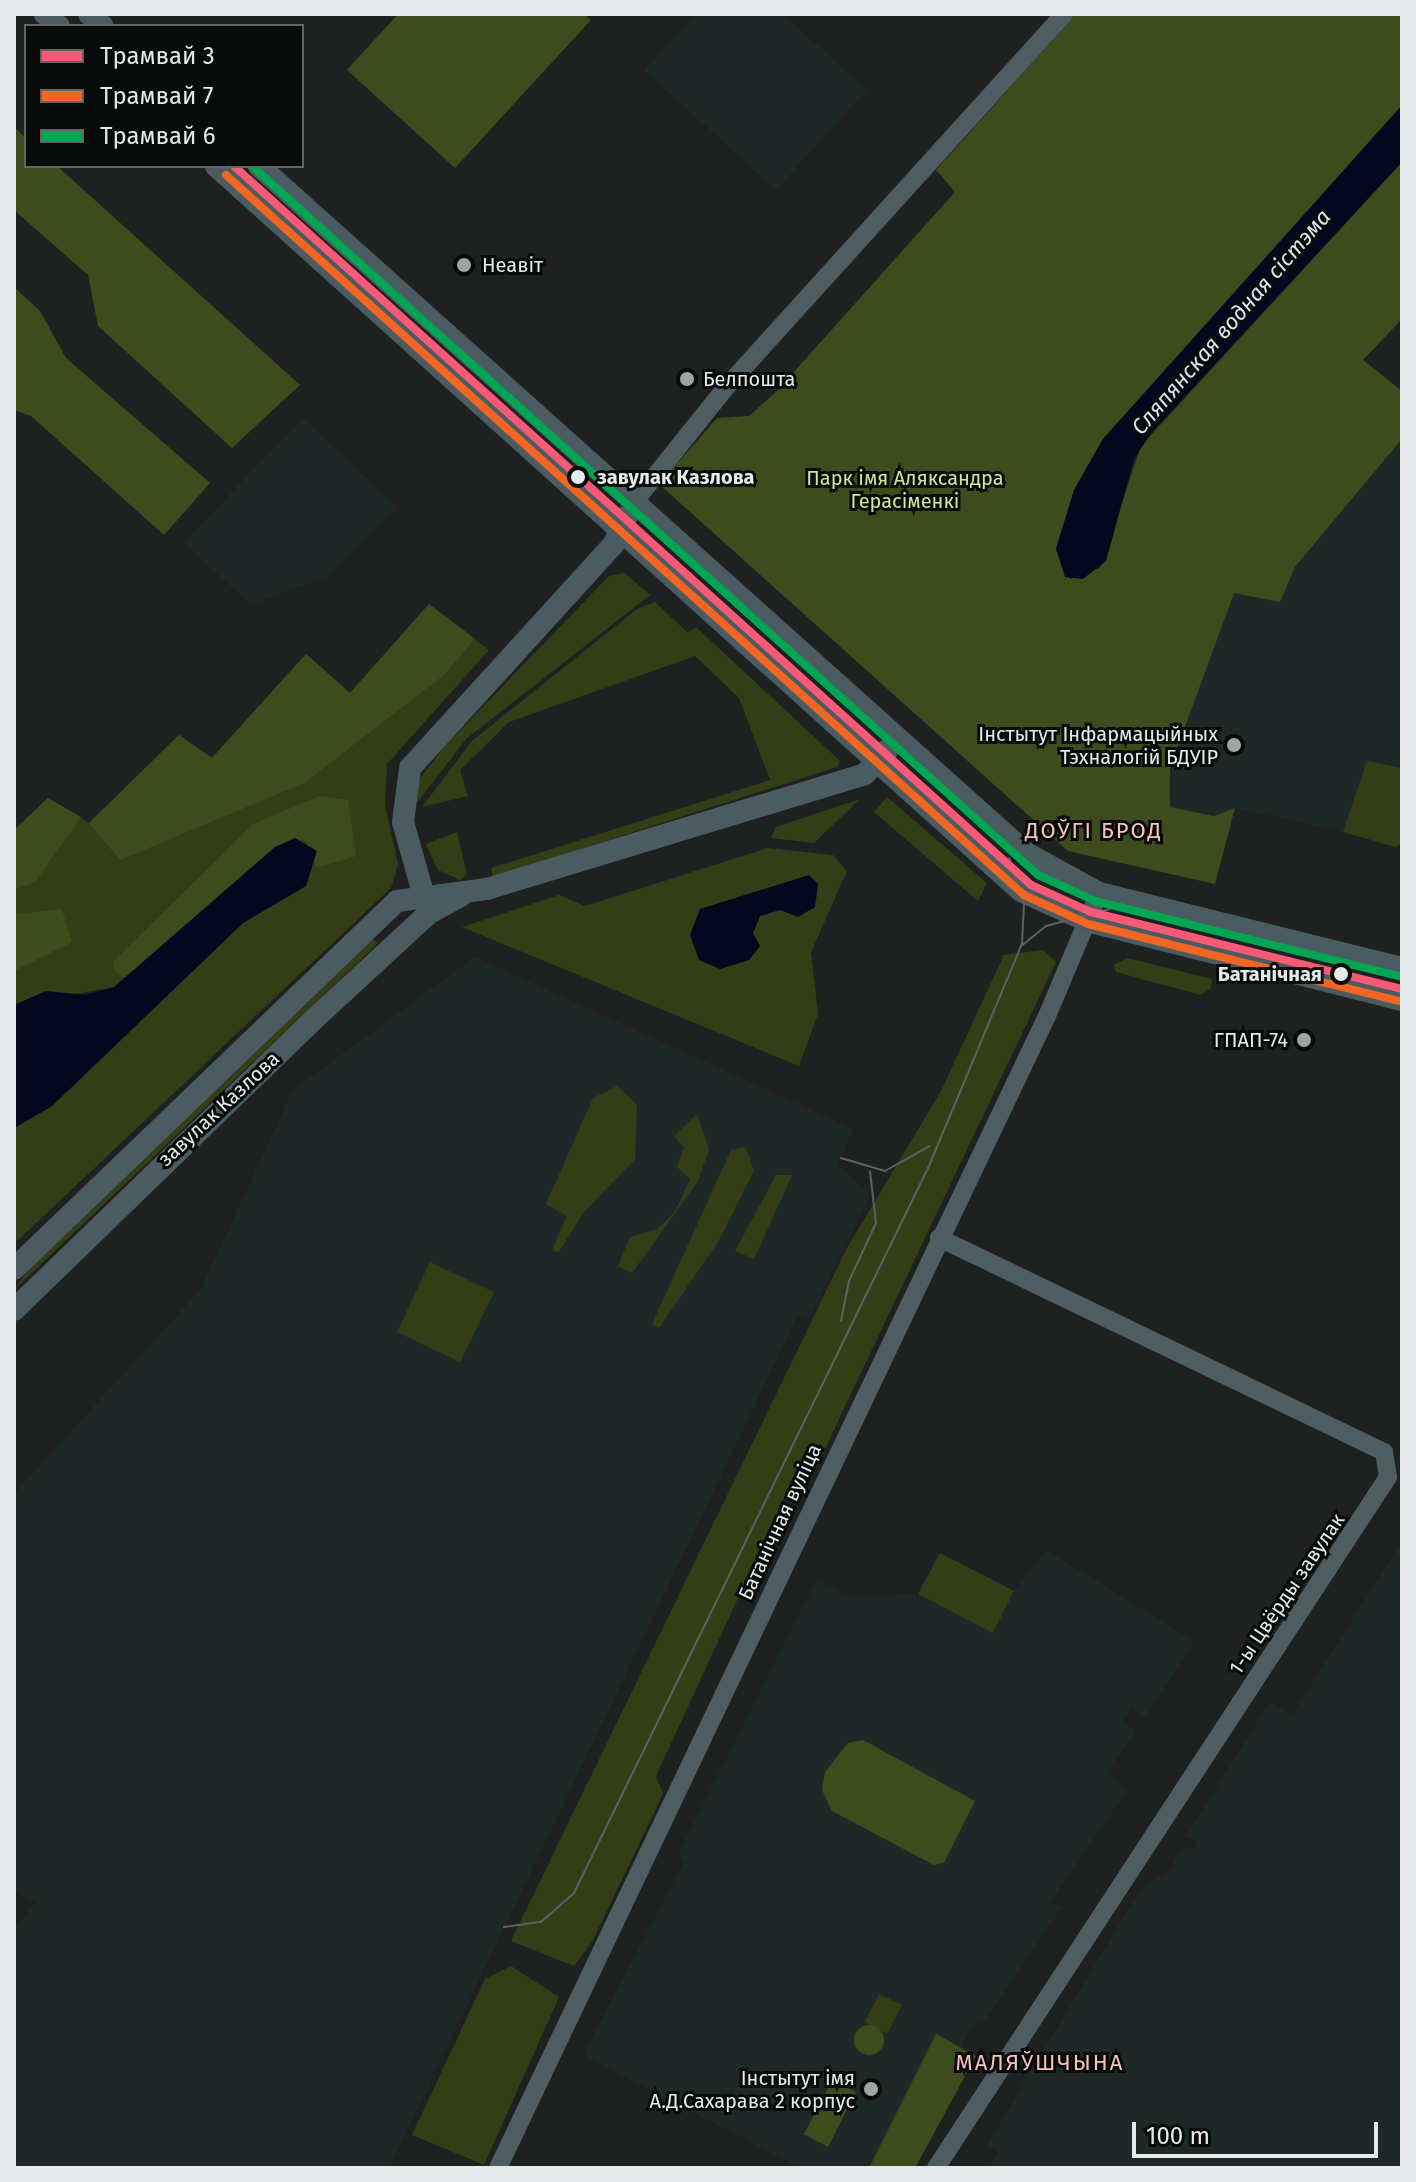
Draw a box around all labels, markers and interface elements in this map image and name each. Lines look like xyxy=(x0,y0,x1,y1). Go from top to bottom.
legend xyxy=(24,24,304,168)
text: Трамвай 3 xyxy=(100,42,215,70)
text: Трамвай 7 xyxy=(100,82,213,110)
text: Трамвай 6 xyxy=(100,122,216,150)
water label: Сляпянская водная сістэма xyxy=(1126,204,1336,440)
place label: Неавіт xyxy=(482,253,543,277)
marker: Неавіт xyxy=(453,254,475,276)
place label: Белпошта xyxy=(703,367,795,391)
marker: Белпошта xyxy=(678,370,696,388)
marker: завулак Казлова xyxy=(566,465,590,489)
place label: завулак Казлова xyxy=(597,465,755,489)
park label: Парк імя Аляксандра Герасіменкі xyxy=(806,466,1004,513)
place label: Інстытут Інфармацыйных Тэхналогій БДУІР xyxy=(978,722,1218,769)
marker: Інстытут Інфармацыйных Тэхналогій БДУІР xyxy=(1225,736,1243,754)
district label: ДОЎГІ БРОД xyxy=(1025,818,1163,844)
place label: Батанічная xyxy=(1218,962,1322,986)
marker: Батанічная xyxy=(1329,962,1353,986)
place label: ГПАП-74 xyxy=(1214,1028,1288,1052)
marker: ГПАП-74 xyxy=(1295,1031,1313,1049)
street label: завулак Казлова xyxy=(153,1047,285,1171)
street label: Батанічная вуліца xyxy=(733,1440,827,1604)
street label: 1-ы Цвёрды завулак xyxy=(1224,1509,1350,1679)
district label: МАЛЯЎШЧЫНА xyxy=(956,2050,1124,2076)
place label: Інстытут імя А.Д.Сахарава 2 корпус xyxy=(650,2066,855,2113)
marker: Інстытут імя А.Д.Сахарава 2 корпус xyxy=(862,2080,880,2098)
scale bar xyxy=(1136,2106,1382,2156)
text: 100 m xyxy=(1146,2122,1210,2150)

